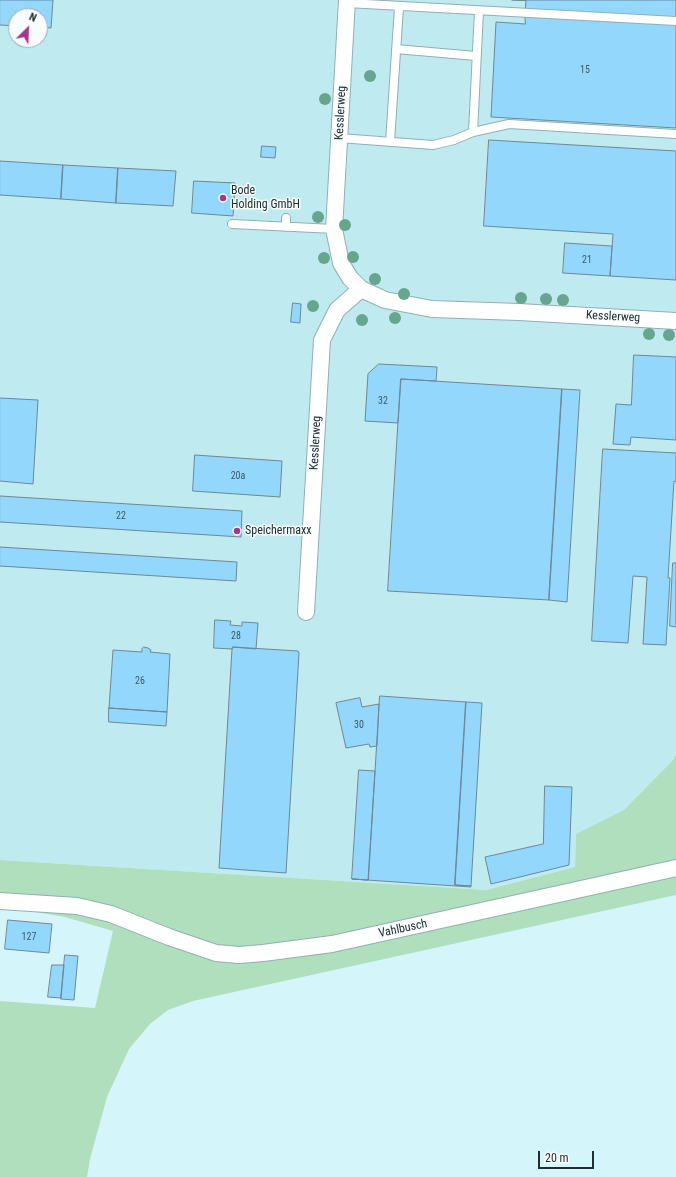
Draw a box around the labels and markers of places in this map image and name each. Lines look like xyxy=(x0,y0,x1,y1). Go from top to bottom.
place label: Bode Holding GmbH xyxy=(231,184,300,212)
marker: Bode Holding GmbH xyxy=(218,193,228,203)
place label: Speichermaxx xyxy=(245,524,311,538)
marker: Speichermaxx xyxy=(232,526,242,536)

